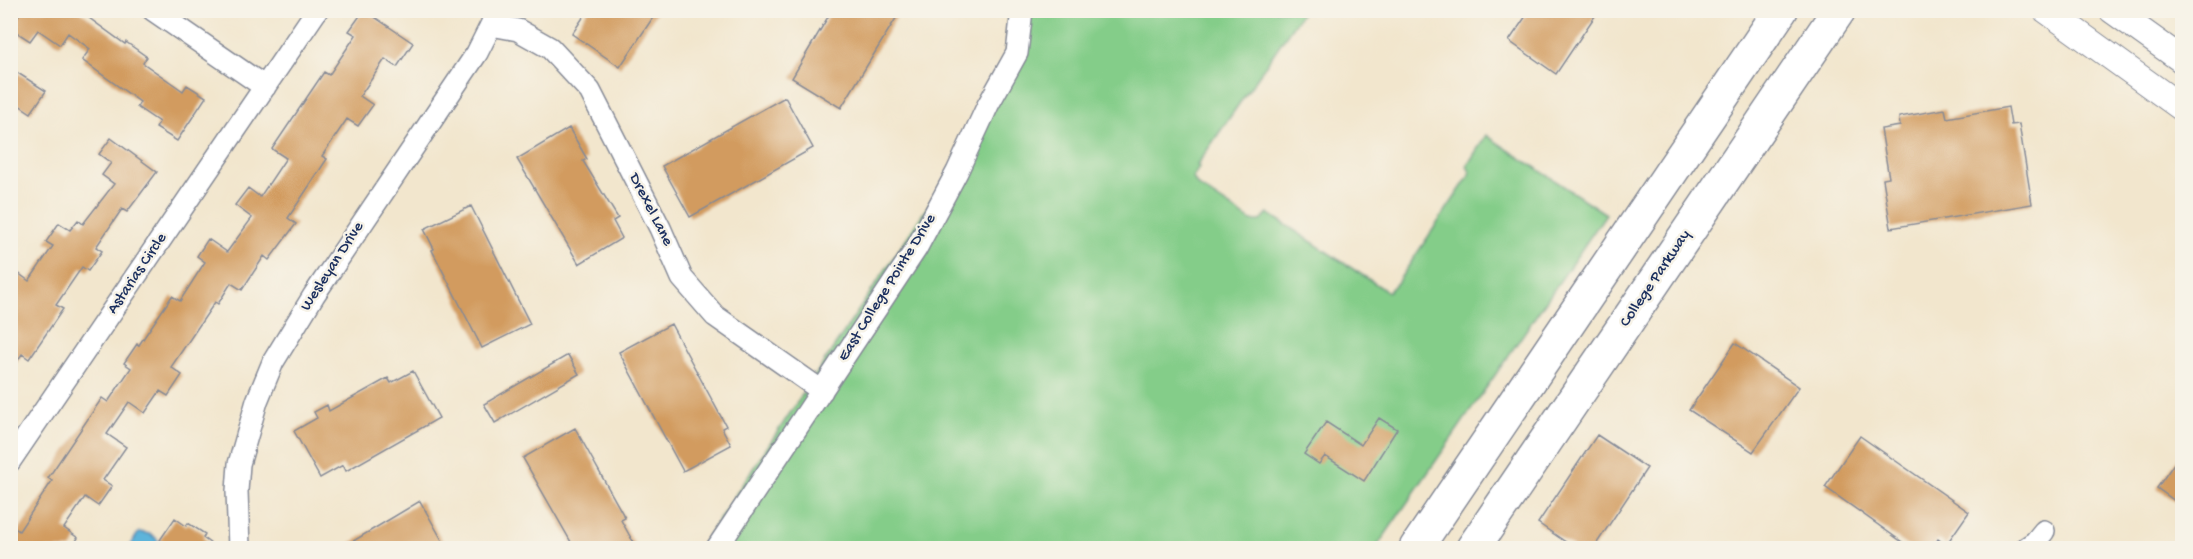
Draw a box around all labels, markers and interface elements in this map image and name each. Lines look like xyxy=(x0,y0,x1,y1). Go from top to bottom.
street label: Drexel Lane xyxy=(623,170,677,250)
street label: East College Pointe Drive xyxy=(835,210,942,365)
street label: Wesleyan Drive xyxy=(297,218,369,315)
street label: College Parkway xyxy=(1617,227,1696,331)
street label: Astarias Circle xyxy=(104,229,172,318)

